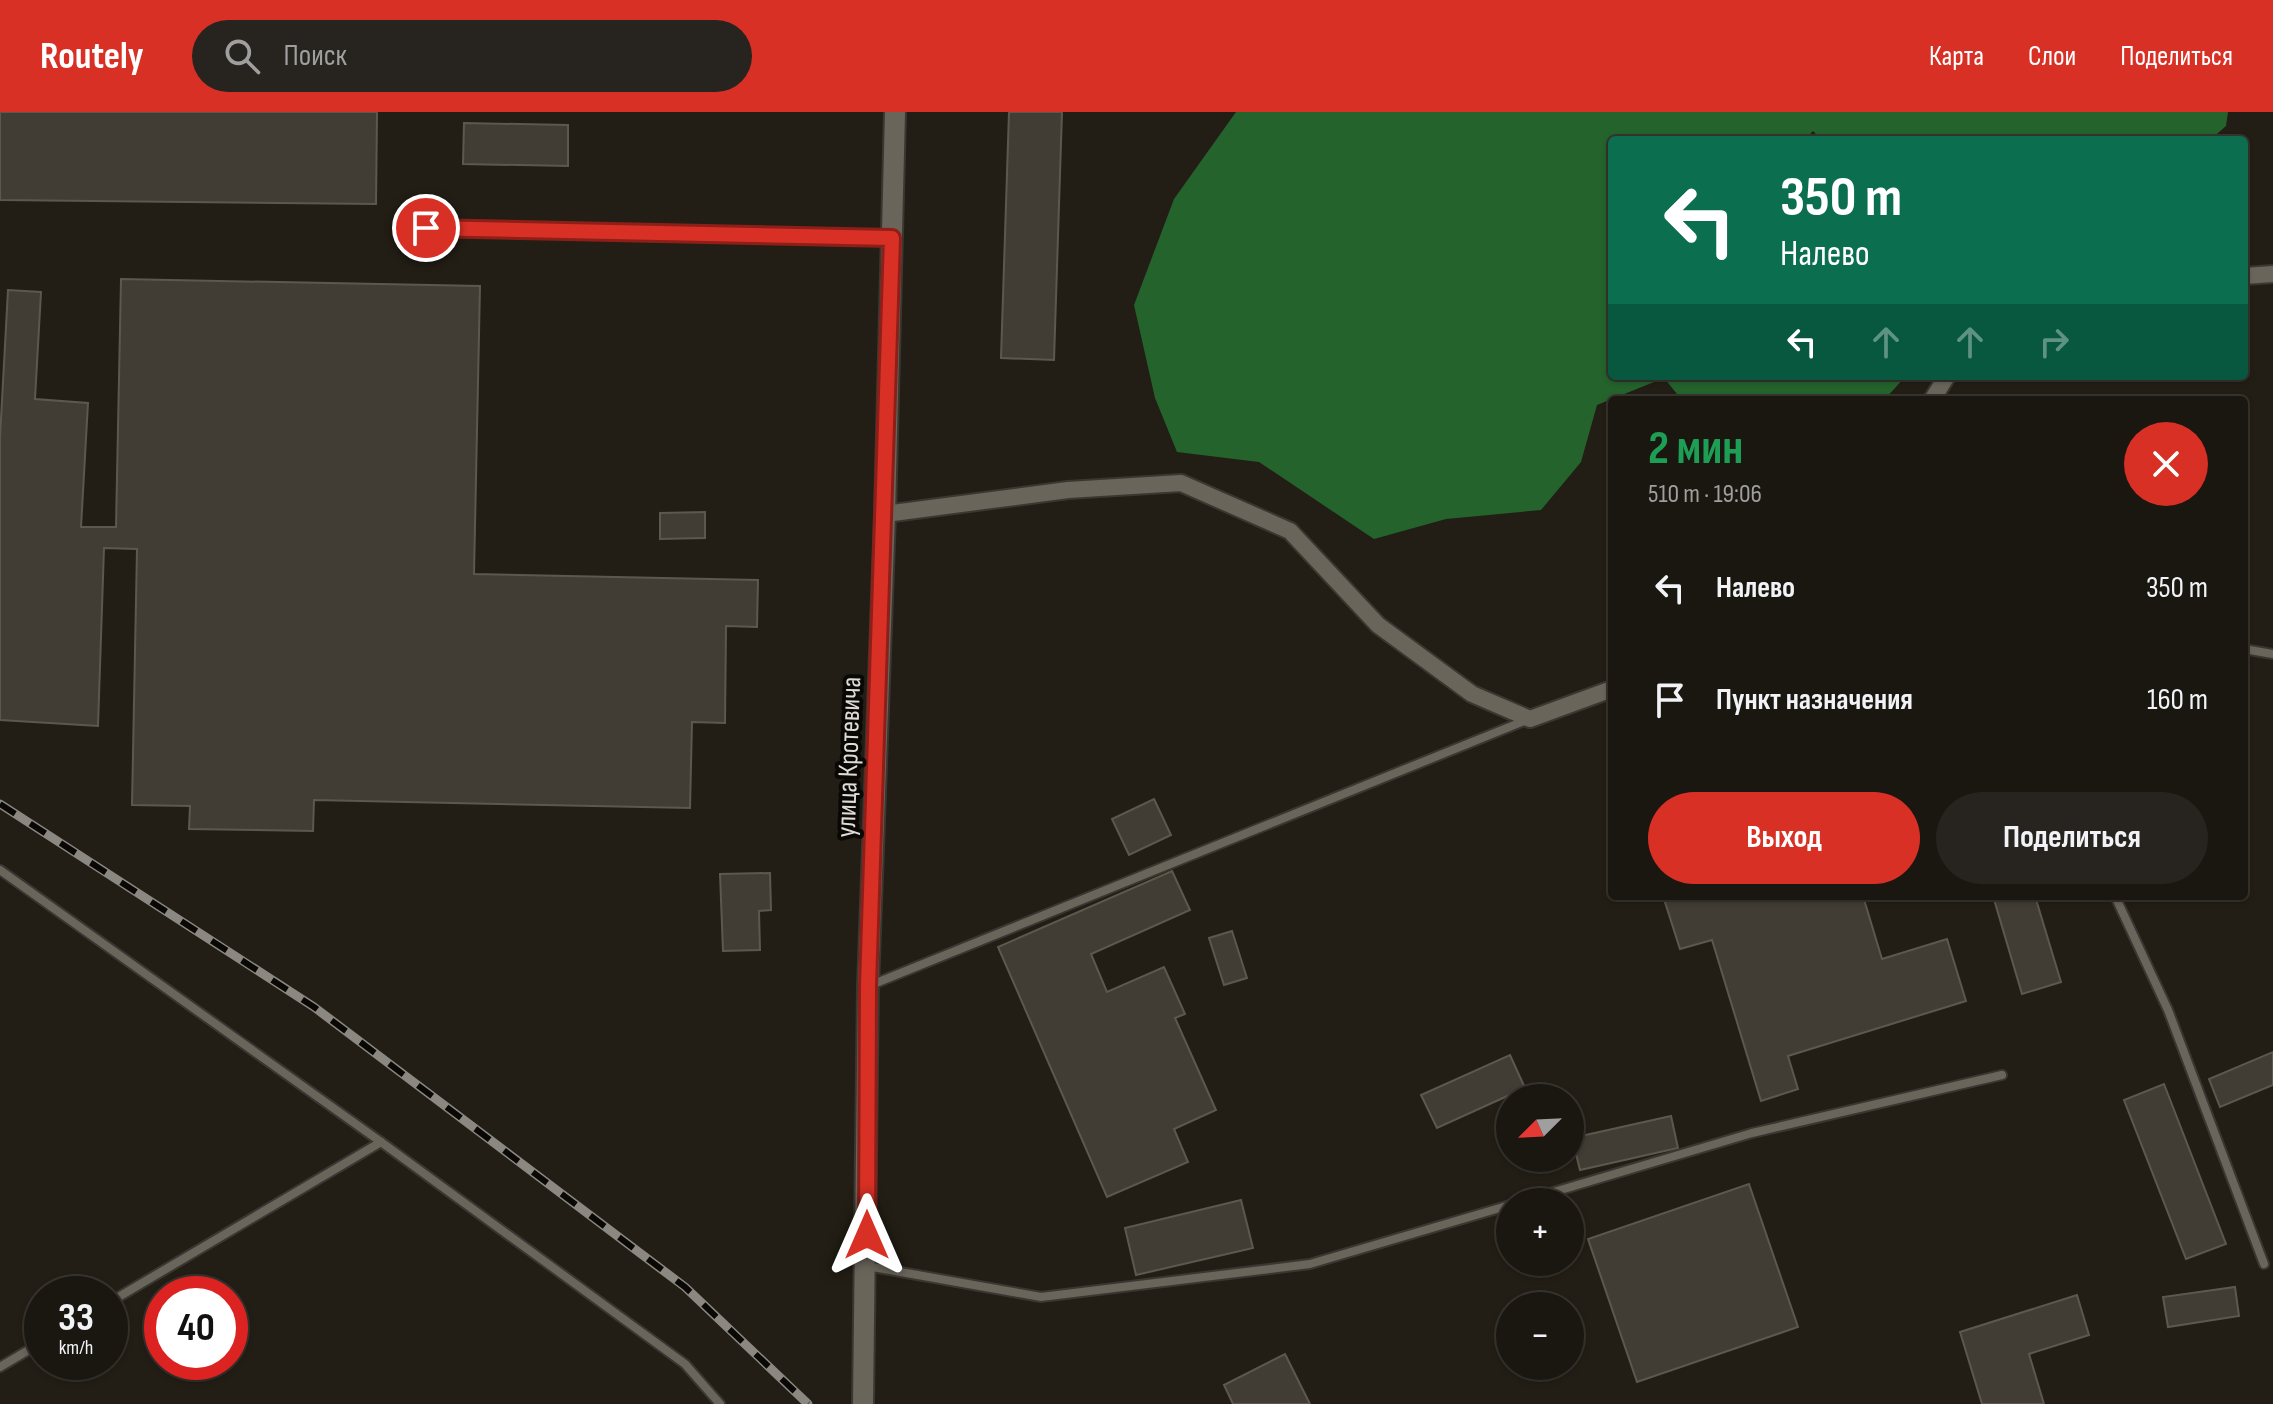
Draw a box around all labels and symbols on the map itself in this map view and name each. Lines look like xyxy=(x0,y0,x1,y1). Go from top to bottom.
pin xyxy=(392,194,460,262)
street label: улица Кротевича xyxy=(830,676,868,838)
north arrow xyxy=(1496,1084,1584,1172)
position arrow xyxy=(825,1193,909,1277)
speed limit sign: 40 xyxy=(144,1276,248,1380)

